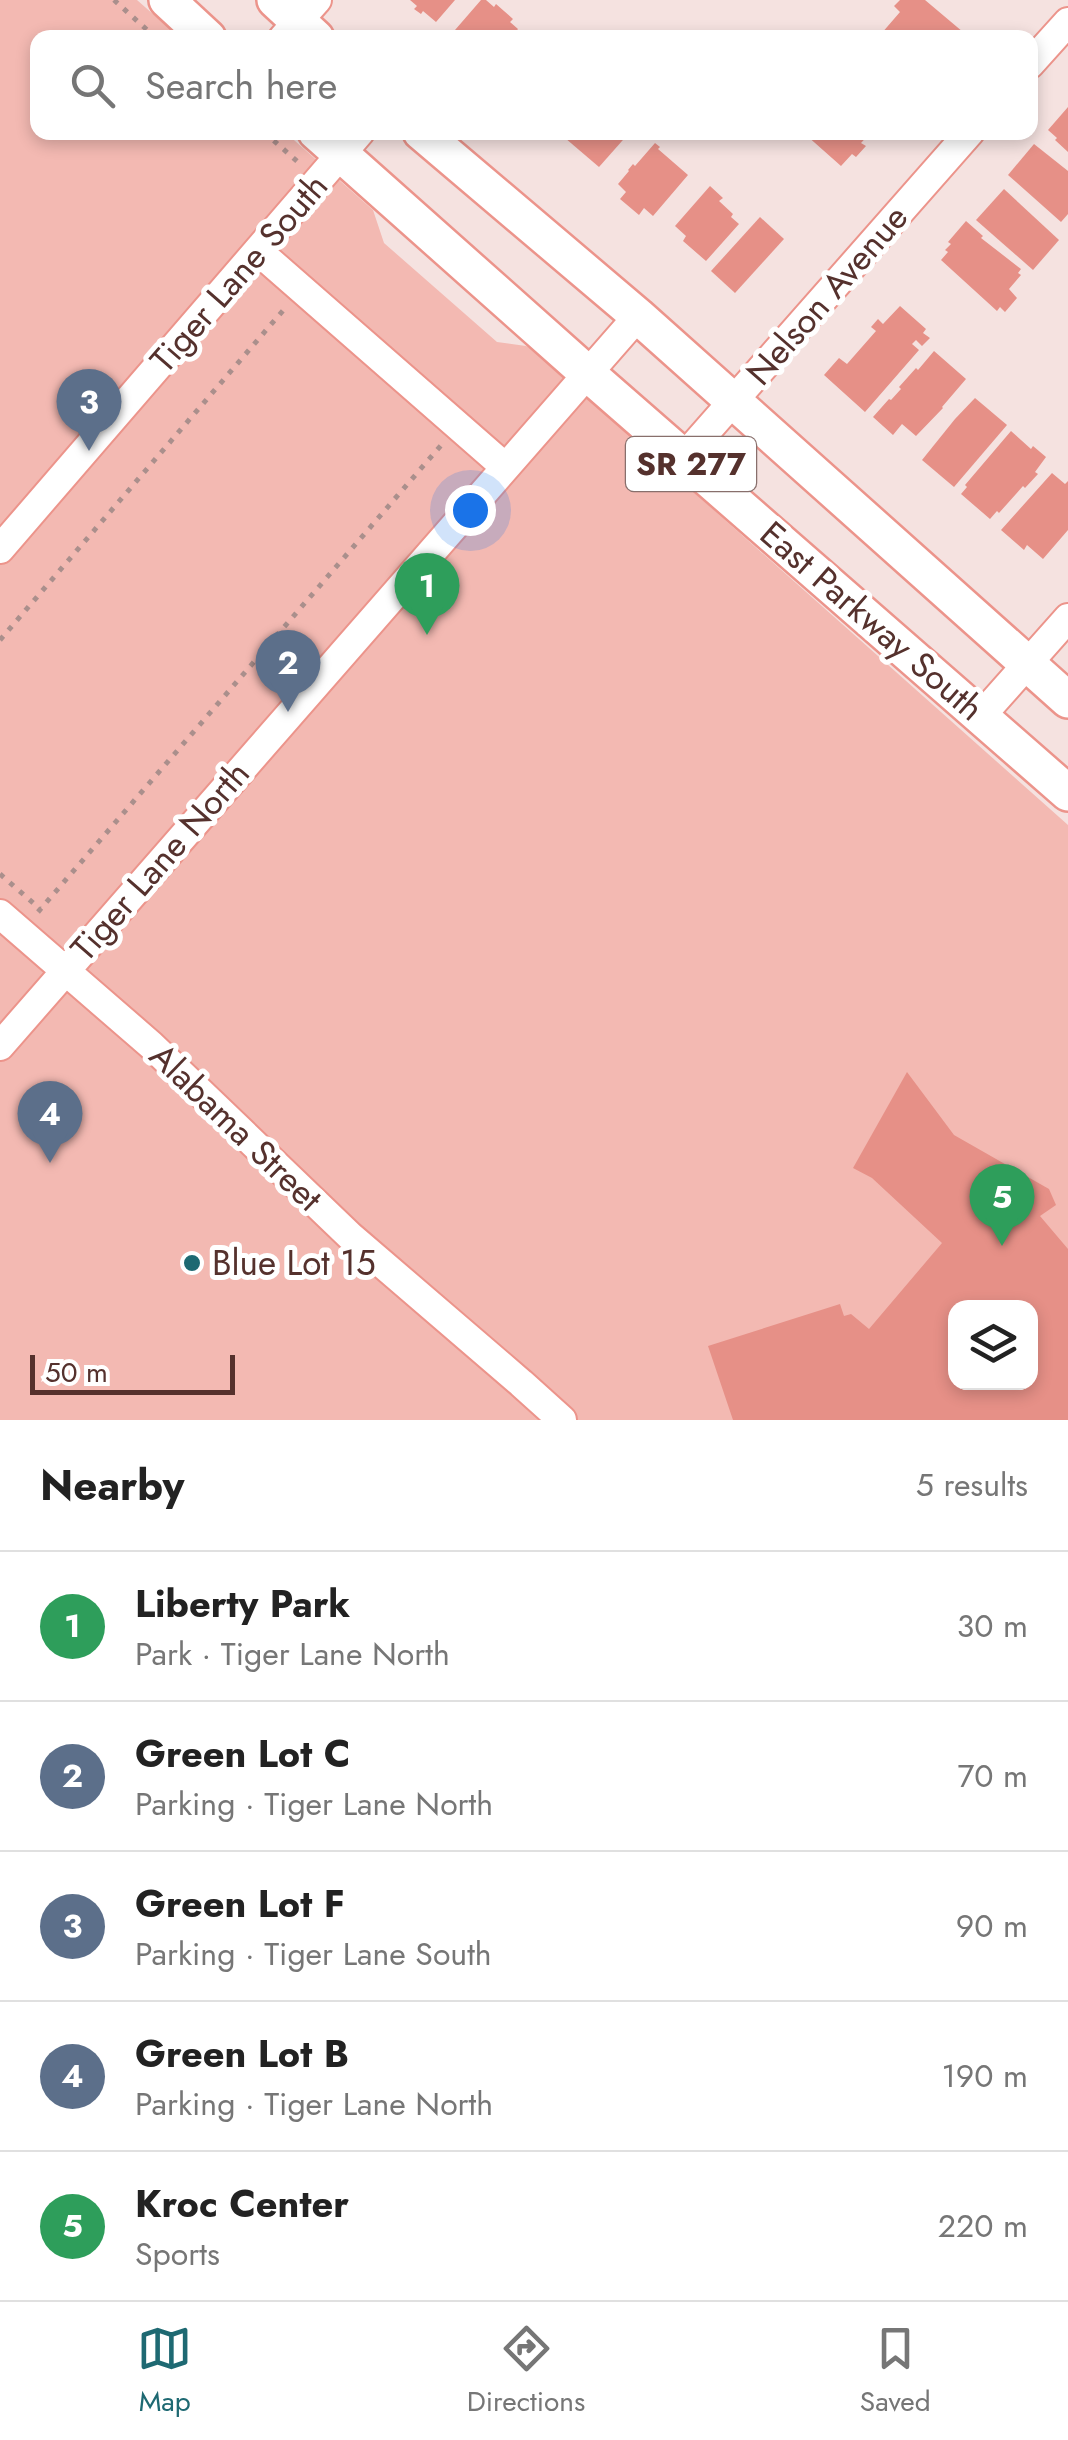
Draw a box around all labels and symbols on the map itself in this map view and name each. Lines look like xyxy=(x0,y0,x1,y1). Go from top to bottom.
street label: Tiger Lane South xyxy=(139,163,339,383)
street label: Nelson Avenue xyxy=(735,194,919,396)
pin: 3 xyxy=(56,368,122,451)
road number: SR 277 xyxy=(626,437,756,491)
your location xyxy=(445,485,496,536)
street label: East Parkway South xyxy=(749,510,995,732)
pin: 1 xyxy=(394,552,460,635)
pin: 2 xyxy=(256,630,320,712)
street label: Tiger Lane North xyxy=(59,750,261,972)
street label: Alabama Street xyxy=(138,1032,334,1223)
pin: 4 xyxy=(18,1080,82,1163)
pin: 5 xyxy=(970,1164,1034,1246)
place label: Blue Lot 15 xyxy=(212,1238,376,1288)
marker: Blue Lot 15 xyxy=(181,1252,203,1274)
scale bar xyxy=(30,1350,235,1394)

